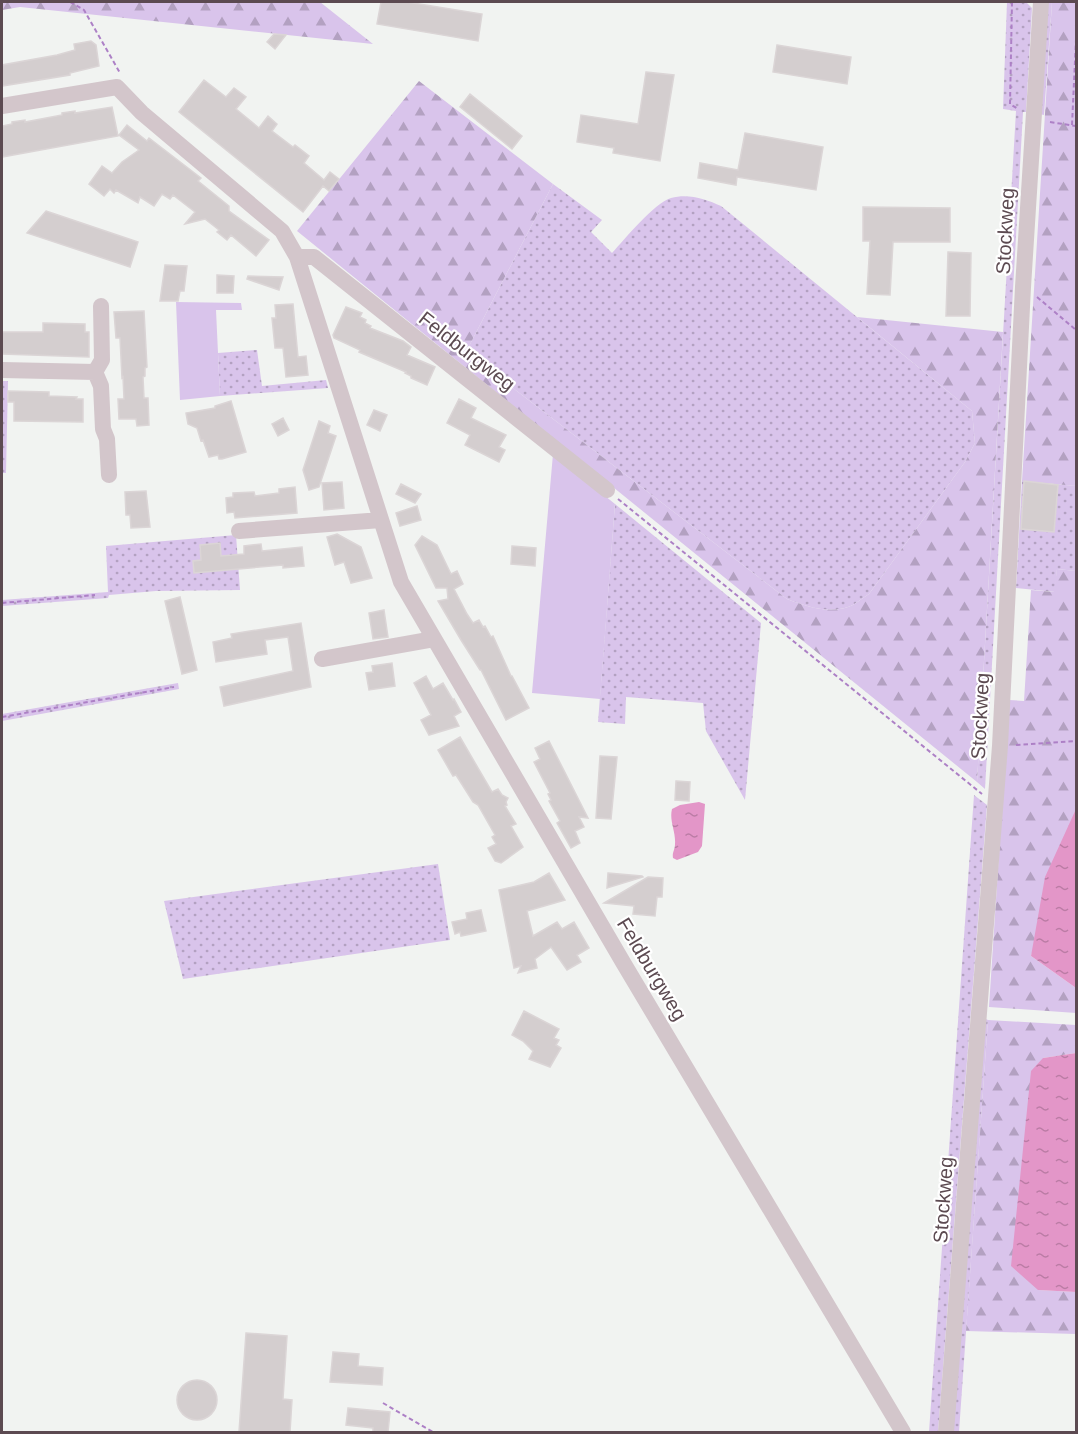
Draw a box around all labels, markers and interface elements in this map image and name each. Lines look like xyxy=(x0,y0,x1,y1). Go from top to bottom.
street label: Stockweg xyxy=(992,187,1018,275)
street label: Feldburgweg xyxy=(415,307,519,395)
street label: Stockweg xyxy=(967,672,993,760)
street label: Feldburgweg xyxy=(613,914,691,1024)
street label: Stockweg xyxy=(929,1156,957,1244)

